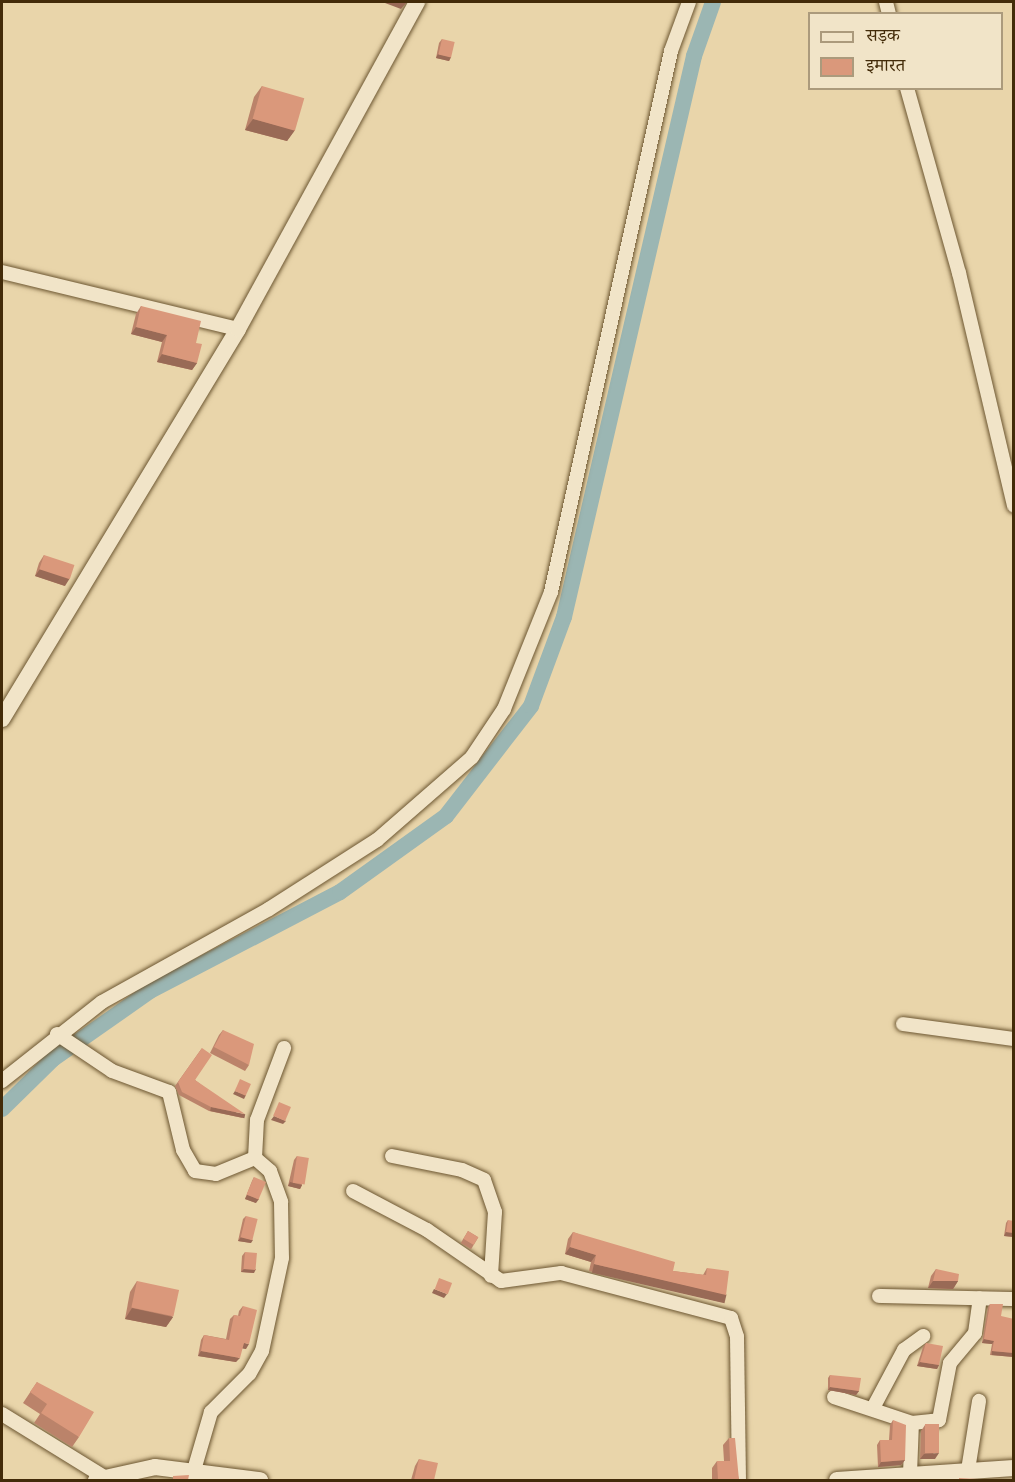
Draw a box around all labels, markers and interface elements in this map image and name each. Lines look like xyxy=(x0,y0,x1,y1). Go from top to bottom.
legend xyxy=(808,12,1003,90)
text: सड़क xyxy=(866,23,900,47)
text: इमारत xyxy=(866,53,905,77)

